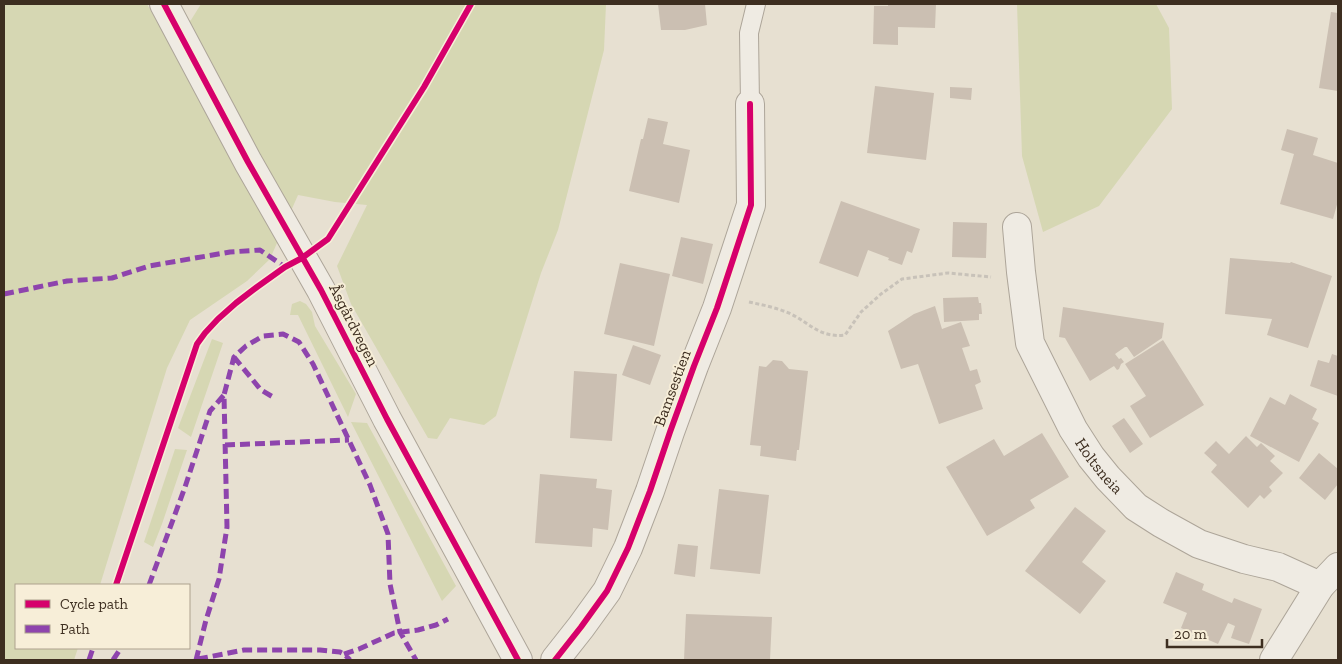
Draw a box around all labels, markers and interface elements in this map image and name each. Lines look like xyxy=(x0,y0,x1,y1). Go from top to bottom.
street label: Åsgårdvegen xyxy=(325,281,383,370)
street label: Bamsestien xyxy=(649,346,695,429)
street label: Holtsneia xyxy=(1072,434,1127,498)
legend xyxy=(15,584,190,649)
text: Cycle path xyxy=(60,595,129,613)
scale bar xyxy=(1167,616,1262,648)
text: Path xyxy=(60,620,90,638)
text: 20 m xyxy=(1174,625,1207,643)

